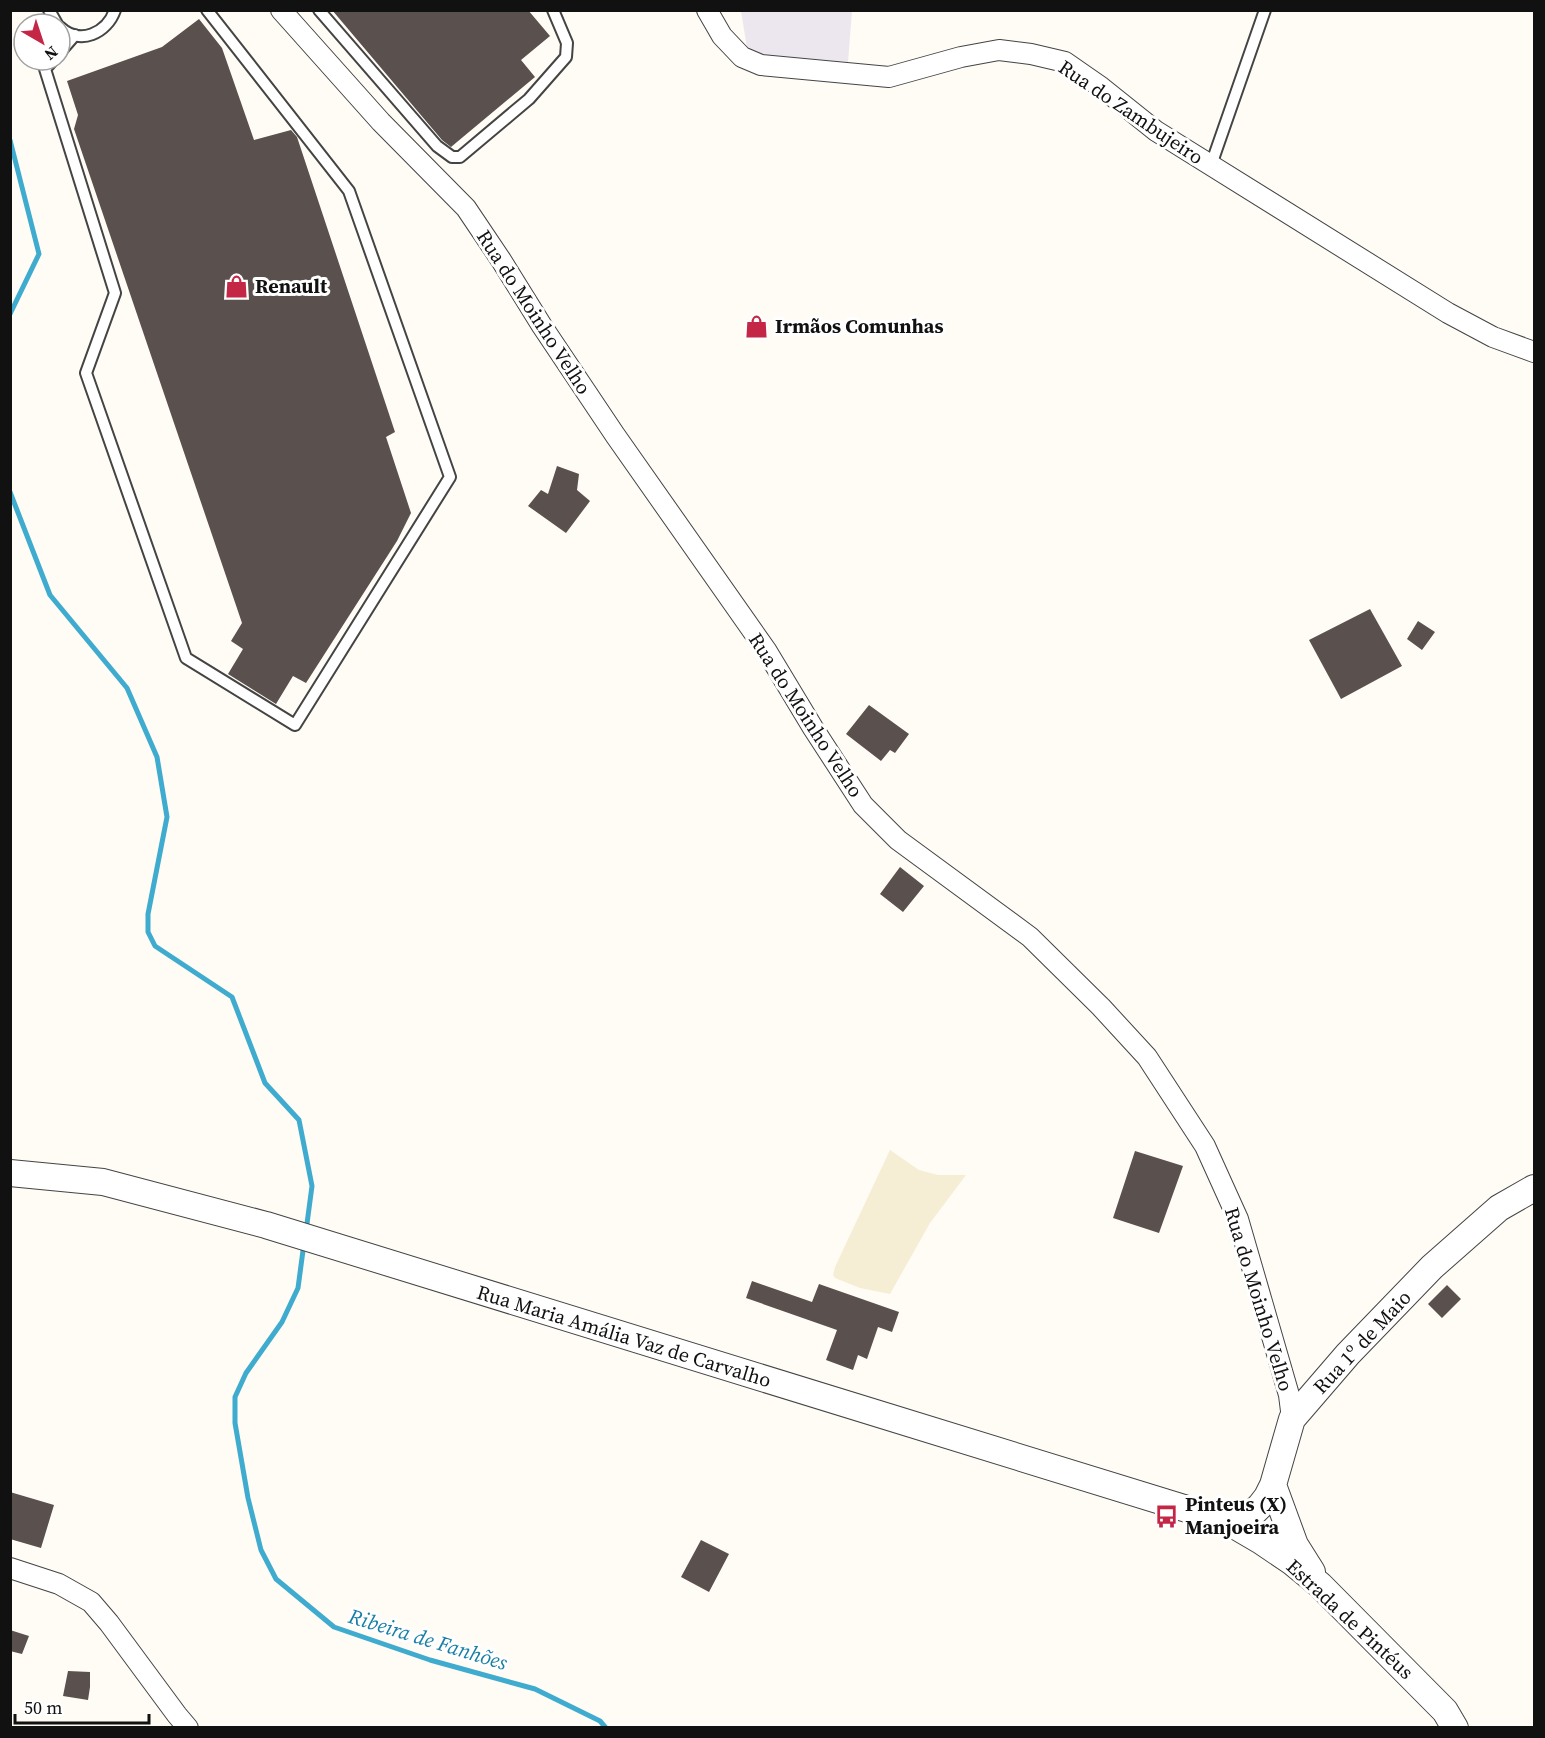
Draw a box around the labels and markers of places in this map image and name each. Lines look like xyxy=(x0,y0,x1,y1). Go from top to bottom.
place label: Renault xyxy=(255,272,328,300)
shop icon: Renault xyxy=(224,273,250,299)
place label: Irmãos Comunhas xyxy=(775,312,944,340)
shop icon: Irmãos Comunhas xyxy=(744,313,770,339)
place label: Pinteus (X) Manjoeira xyxy=(1185,1490,1287,1541)
bus stop icon: Pinteus (X) Manjoeira xyxy=(1154,1503,1180,1529)

